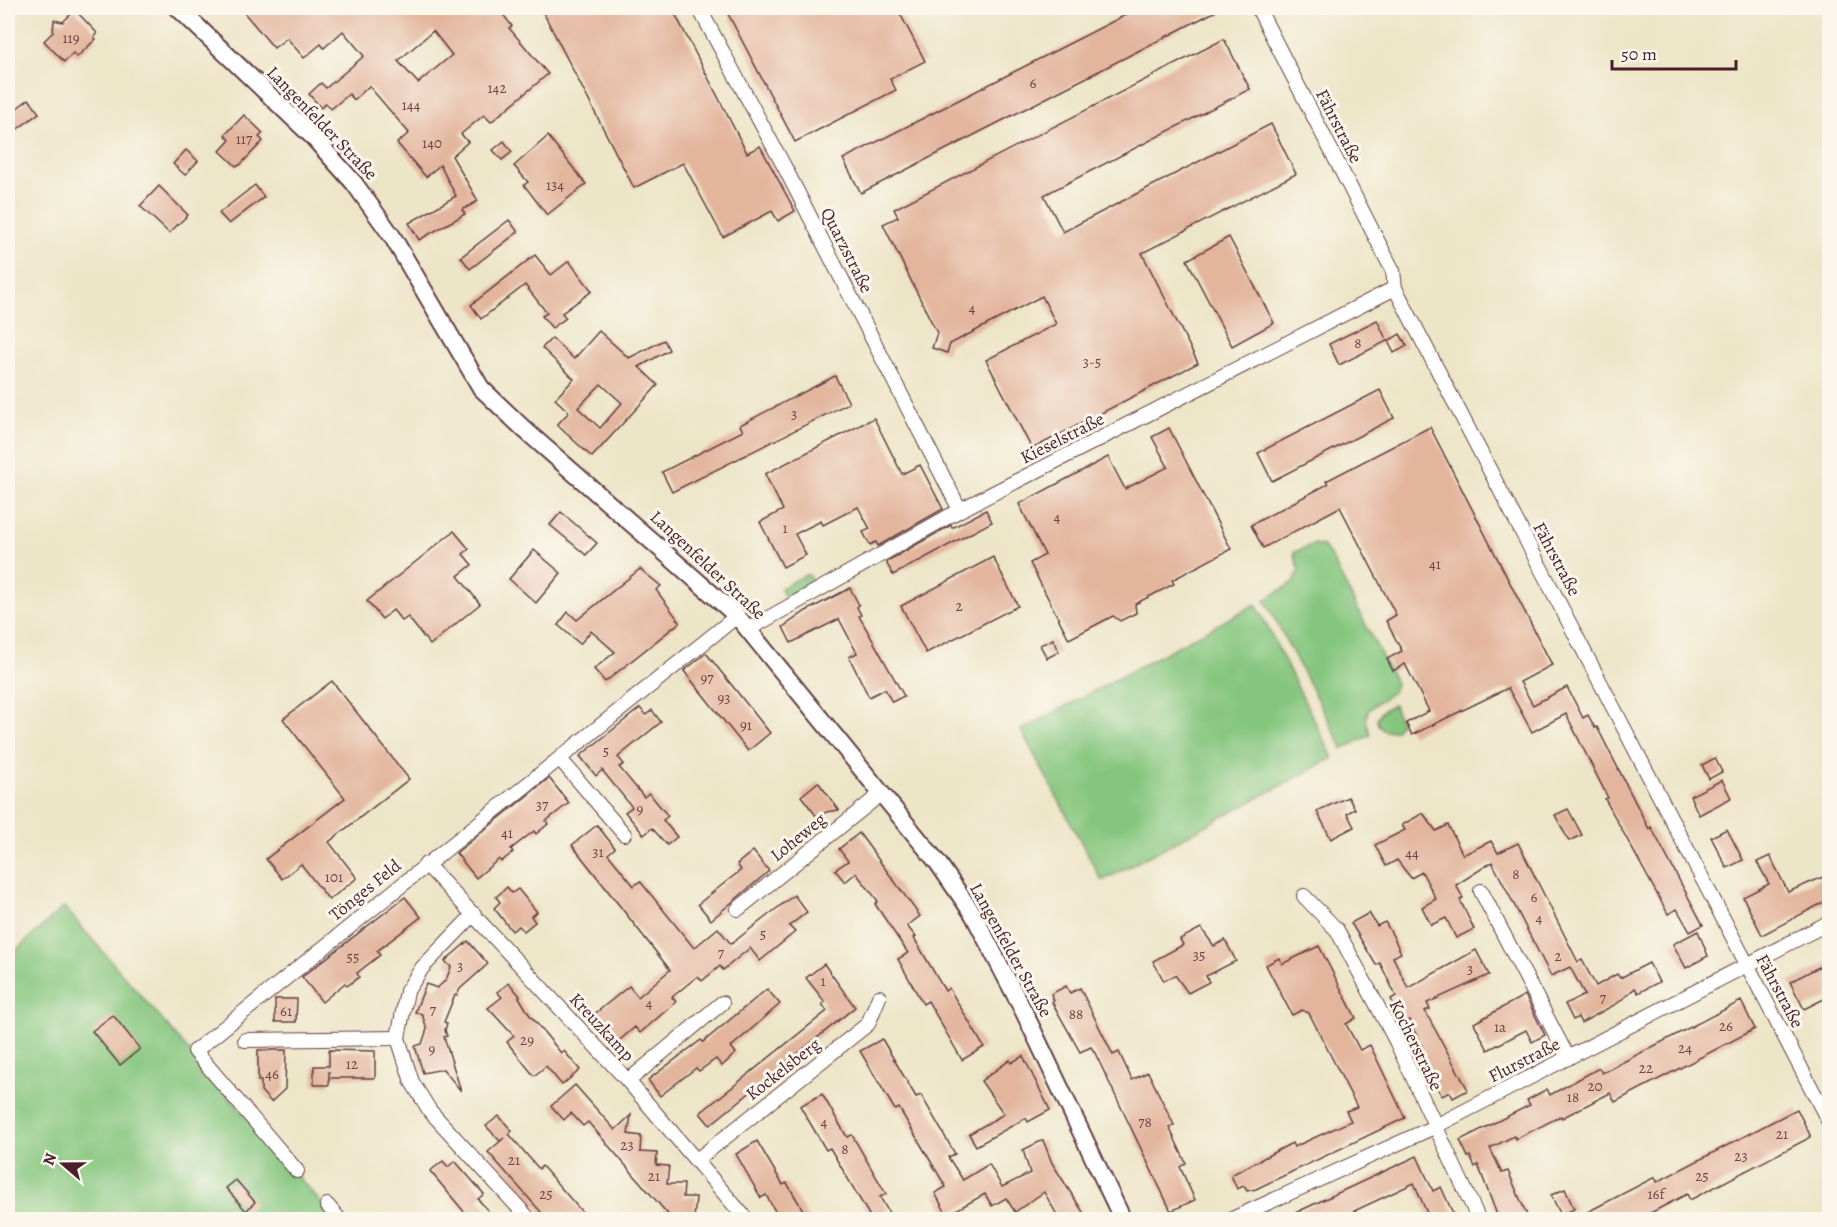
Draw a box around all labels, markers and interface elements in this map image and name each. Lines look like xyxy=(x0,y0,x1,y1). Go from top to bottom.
house number: 119 xyxy=(62,28,80,48)
scale bar xyxy=(1612,33,1736,71)
text: 50 m xyxy=(1621,42,1657,66)
street label: Langenfelder Straße xyxy=(261,61,383,185)
house number: 6 xyxy=(1030,73,1037,93)
house number: 142 xyxy=(487,78,507,98)
street label: Fährstraße xyxy=(1310,85,1368,167)
house number: 144 xyxy=(402,95,421,115)
house number: 117 xyxy=(236,129,253,149)
house number: 140 xyxy=(422,133,442,153)
house number: 134 xyxy=(546,175,564,195)
street label: Quarzstraße xyxy=(815,203,879,297)
house number: 4 xyxy=(969,298,976,318)
house number: 8 xyxy=(1354,333,1362,353)
house number: 3-5 xyxy=(1083,352,1101,372)
house number: 3 xyxy=(791,404,797,424)
street label: Kieselstraße xyxy=(1016,407,1108,469)
street label: Langenfelder Straße xyxy=(645,505,771,625)
house number: 4 xyxy=(1054,507,1061,527)
house number: 1 xyxy=(782,518,788,538)
street label: Fährstraße xyxy=(1528,518,1586,600)
house number: 41 xyxy=(1429,554,1441,574)
house number: 2 xyxy=(955,596,963,616)
house number: 97 xyxy=(700,668,714,688)
house number: 93 xyxy=(717,688,731,708)
house number: 91 xyxy=(740,715,752,735)
house number: 5 xyxy=(603,741,609,761)
house number: 37 xyxy=(536,795,549,815)
house number: 9 xyxy=(637,799,644,819)
street label: Loheweg xyxy=(765,807,831,867)
house number: 41 xyxy=(501,823,513,843)
house number: 31 xyxy=(592,842,604,862)
house number: 44 xyxy=(1405,843,1419,863)
street label: Tönges Feld xyxy=(324,853,406,926)
house number: 8 xyxy=(1512,864,1520,884)
house number: 101 xyxy=(325,867,343,887)
street label: Langenfelder Straße xyxy=(964,879,1058,1021)
house number: 6 xyxy=(1531,887,1538,907)
house number: 4 xyxy=(1536,908,1543,928)
house number: 5 xyxy=(760,924,766,944)
house number: 7 xyxy=(718,943,725,963)
house number: 35 xyxy=(1193,945,1205,965)
house number: 2 xyxy=(1554,946,1562,966)
house number: 55 xyxy=(347,947,359,967)
street label: Fährstraße xyxy=(1751,950,1809,1032)
house number: 3 xyxy=(457,956,463,976)
house number: 3 xyxy=(1467,959,1473,979)
house number: 1 xyxy=(820,971,826,991)
street label: Kreuzkamp xyxy=(564,988,640,1066)
house number: 7 xyxy=(1600,988,1607,1008)
house number: 4 xyxy=(646,993,653,1013)
street label: Kocherstraße xyxy=(1384,995,1448,1095)
house number: 7 xyxy=(430,1000,437,1020)
house number: 61 xyxy=(280,1001,292,1021)
house number: 88 xyxy=(1069,1004,1083,1024)
house number: 26 xyxy=(1719,1016,1733,1036)
house number: 1a xyxy=(1494,1017,1506,1037)
house number: 29 xyxy=(520,1030,534,1050)
street label: Kockelsberg xyxy=(741,1032,825,1106)
street label: Flurstraße xyxy=(1484,1032,1564,1088)
house number: 24 xyxy=(1678,1038,1692,1058)
house number: 9 xyxy=(429,1039,436,1059)
house number: 12 xyxy=(346,1054,358,1074)
house number: 22 xyxy=(1639,1058,1653,1078)
house number: 46 xyxy=(265,1064,279,1084)
house number: 20 xyxy=(1587,1076,1603,1096)
house number: 18 xyxy=(1567,1087,1579,1107)
house number: 4 xyxy=(821,1112,828,1132)
house number: 78 xyxy=(1138,1112,1152,1132)
house number: 21 xyxy=(1776,1124,1788,1144)
north arrow xyxy=(33,1134,93,1194)
house number: 23 xyxy=(620,1135,634,1155)
house number: 8 xyxy=(841,1139,849,1159)
house number: 23 xyxy=(1734,1146,1748,1166)
text: N xyxy=(38,1150,62,1168)
house number: 21 xyxy=(508,1150,520,1170)
house number: 21 xyxy=(648,1166,660,1186)
house number: 25 xyxy=(1695,1166,1709,1186)
house number: 25 xyxy=(539,1184,553,1204)
house number: 16f xyxy=(1647,1184,1667,1204)

